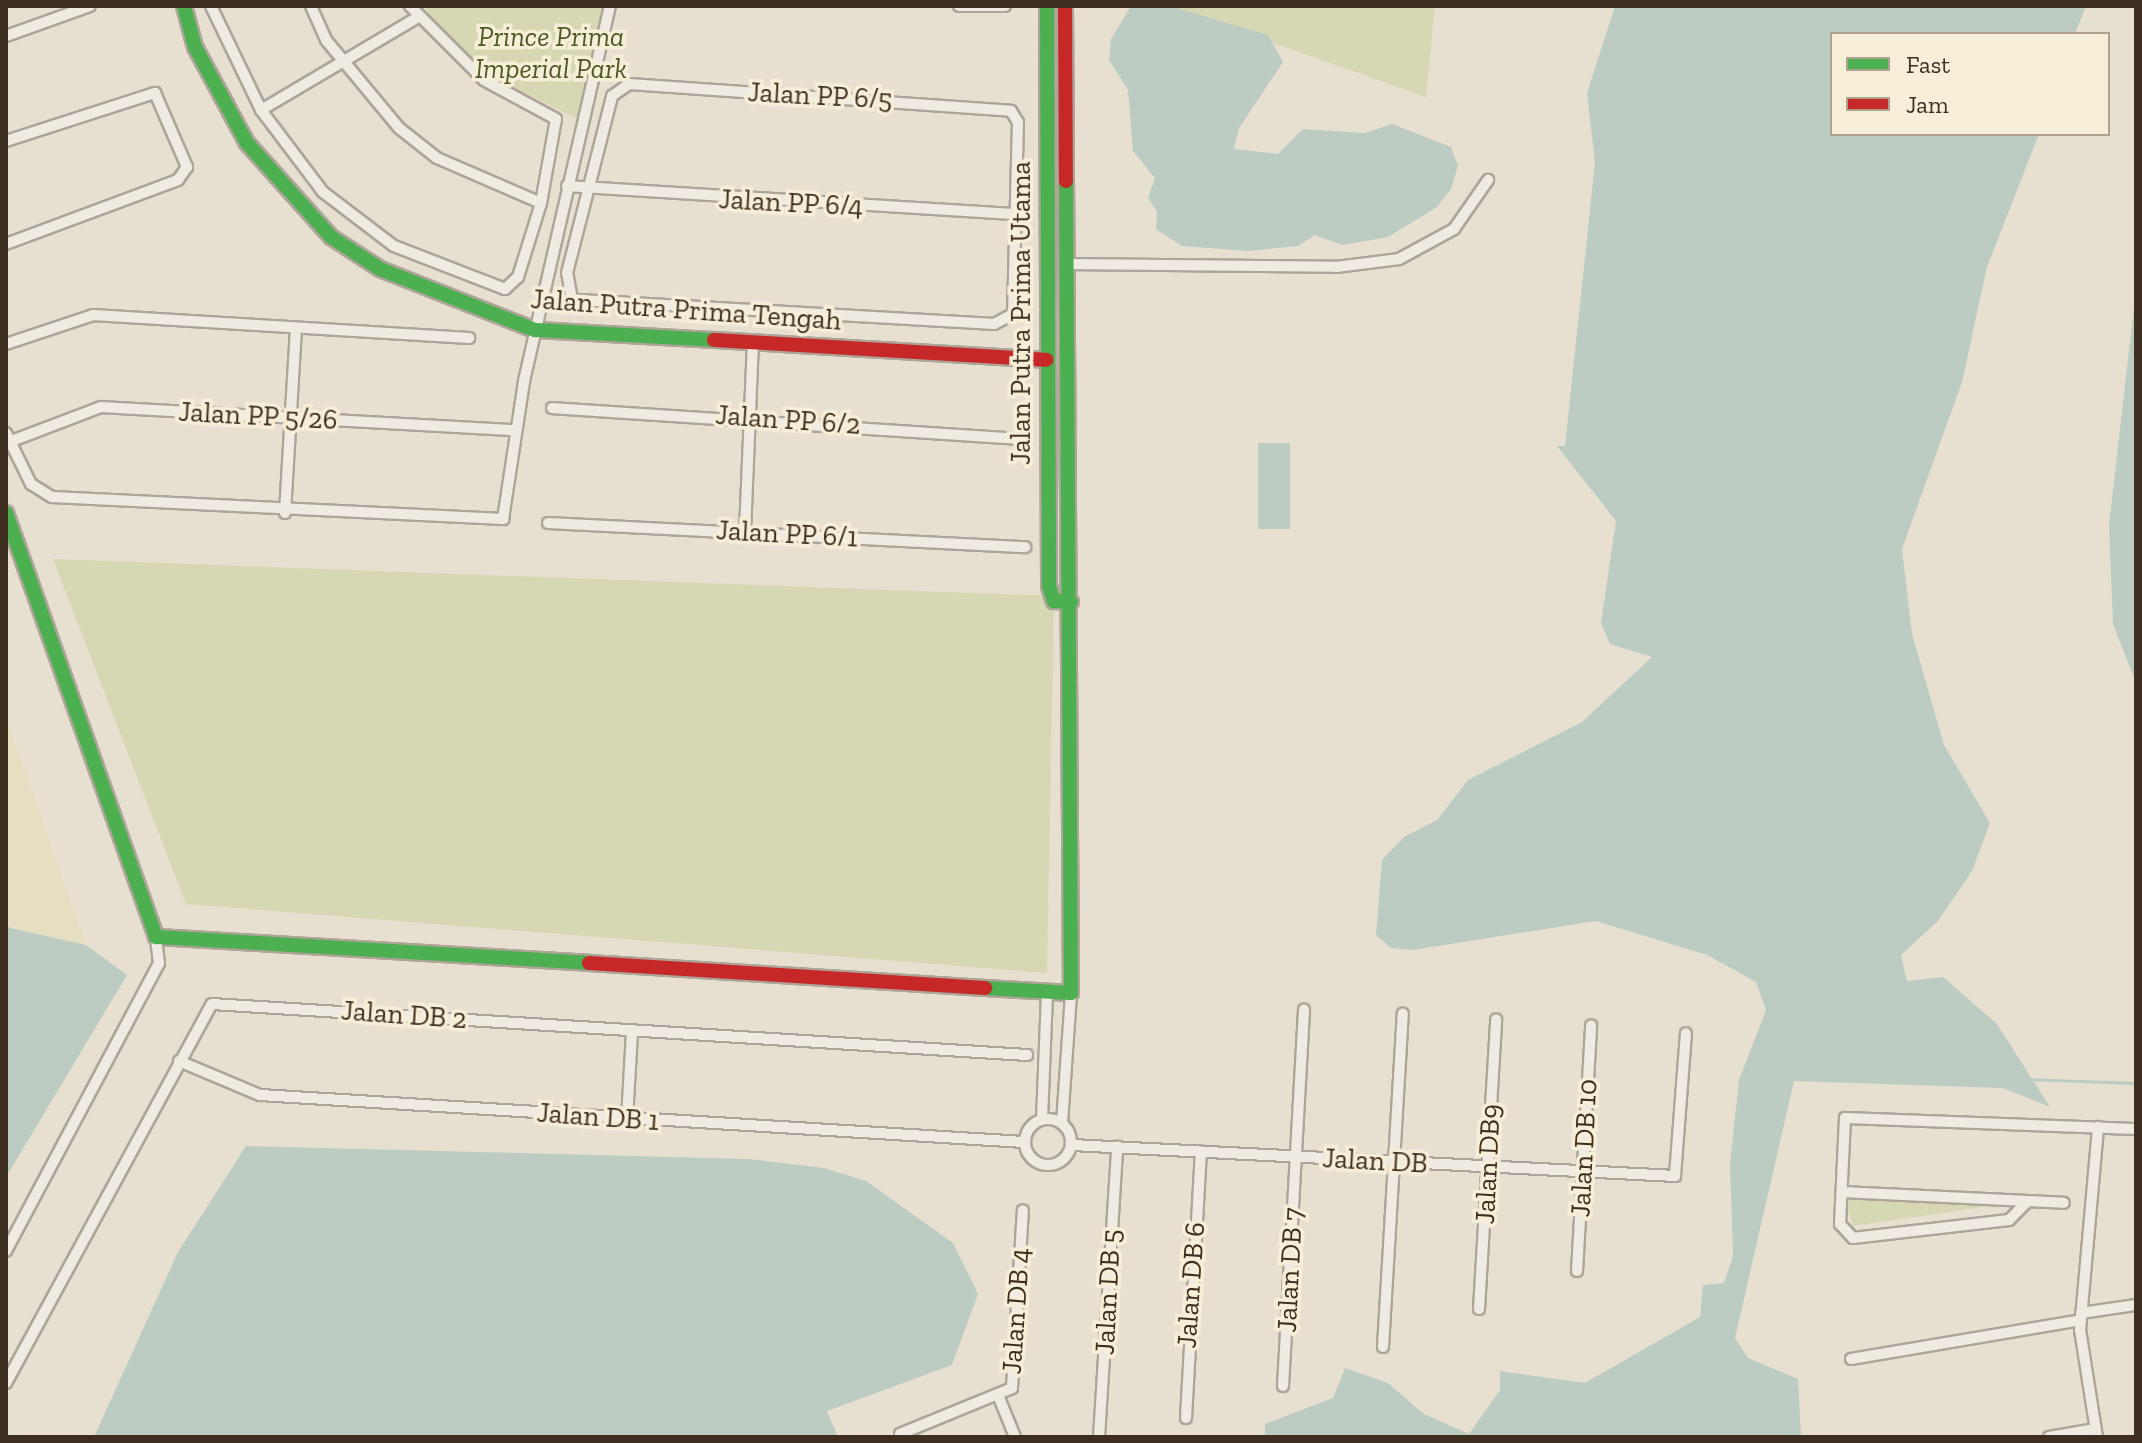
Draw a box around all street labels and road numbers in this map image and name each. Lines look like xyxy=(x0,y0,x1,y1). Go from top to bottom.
street label: Jalan PP 6/5 xyxy=(747,75,893,117)
street label: Jalan Putra Prima Utama xyxy=(1004,161,1038,465)
street label: Jalan PP 6/4 xyxy=(718,182,864,224)
street label: Jalan Putra Prima Tengah xyxy=(529,282,843,338)
street label: Jalan PP 5/26 xyxy=(177,395,339,437)
street label: Jalan PP 6/2 xyxy=(714,398,862,442)
street label: Jalan PP 6/1 xyxy=(715,513,859,555)
street label: Jalan DB 2 xyxy=(340,994,468,1036)
street label: Jalan DB 10 xyxy=(1564,1078,1604,1218)
street label: Jalan DB 1 xyxy=(536,1096,660,1138)
street label: Jalan DB9 xyxy=(1468,1103,1508,1225)
street label: Jalan DB xyxy=(1322,1141,1428,1181)
street label: Jalan DB 7 xyxy=(1270,1207,1310,1333)
street label: Jalan DB 6 xyxy=(1170,1221,1212,1349)
street label: Jalan DB 5 xyxy=(1088,1228,1128,1356)
street label: Jalan DB 4 xyxy=(995,1247,1037,1375)

